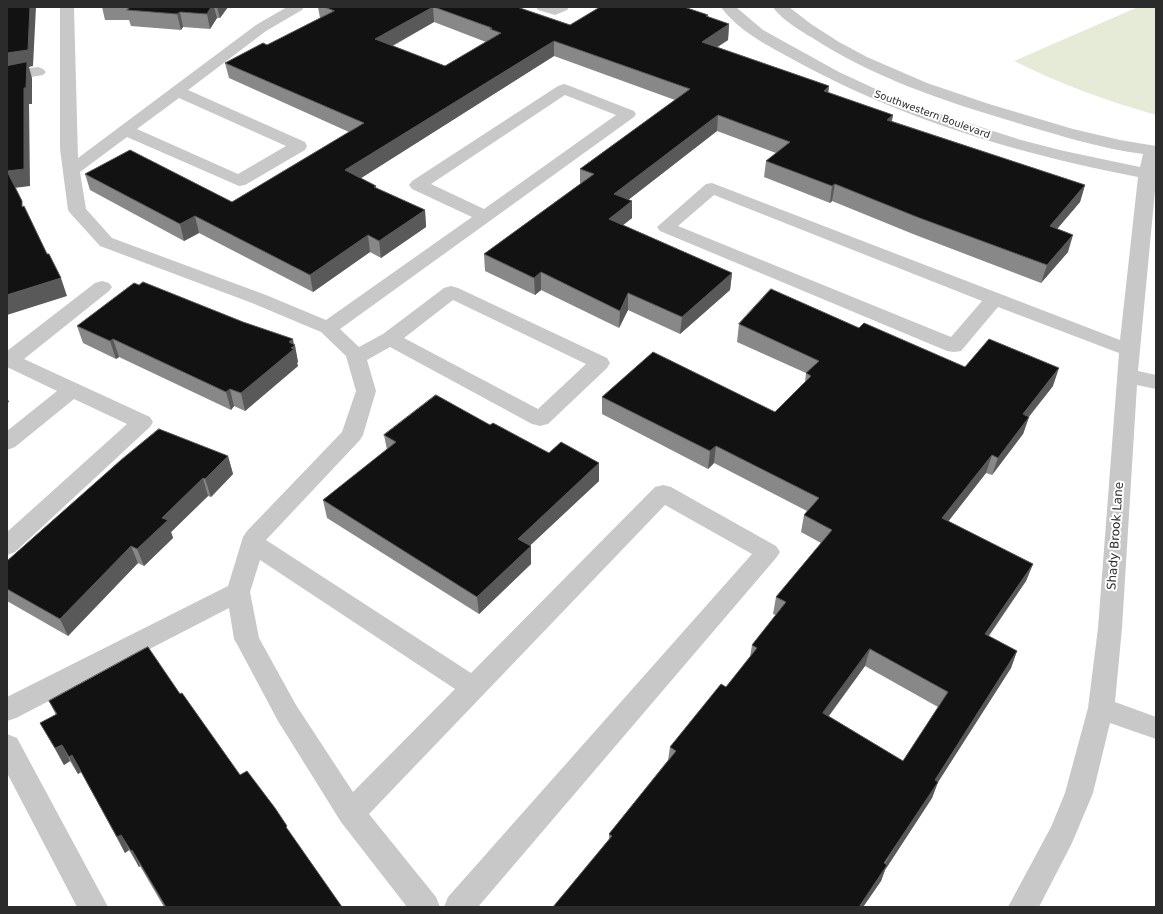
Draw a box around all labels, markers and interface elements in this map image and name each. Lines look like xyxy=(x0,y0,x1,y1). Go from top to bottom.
street label: Southwestern Boulevard xyxy=(872,88,992,142)
street label: Shady Brook Lane xyxy=(1105,481,1127,591)

